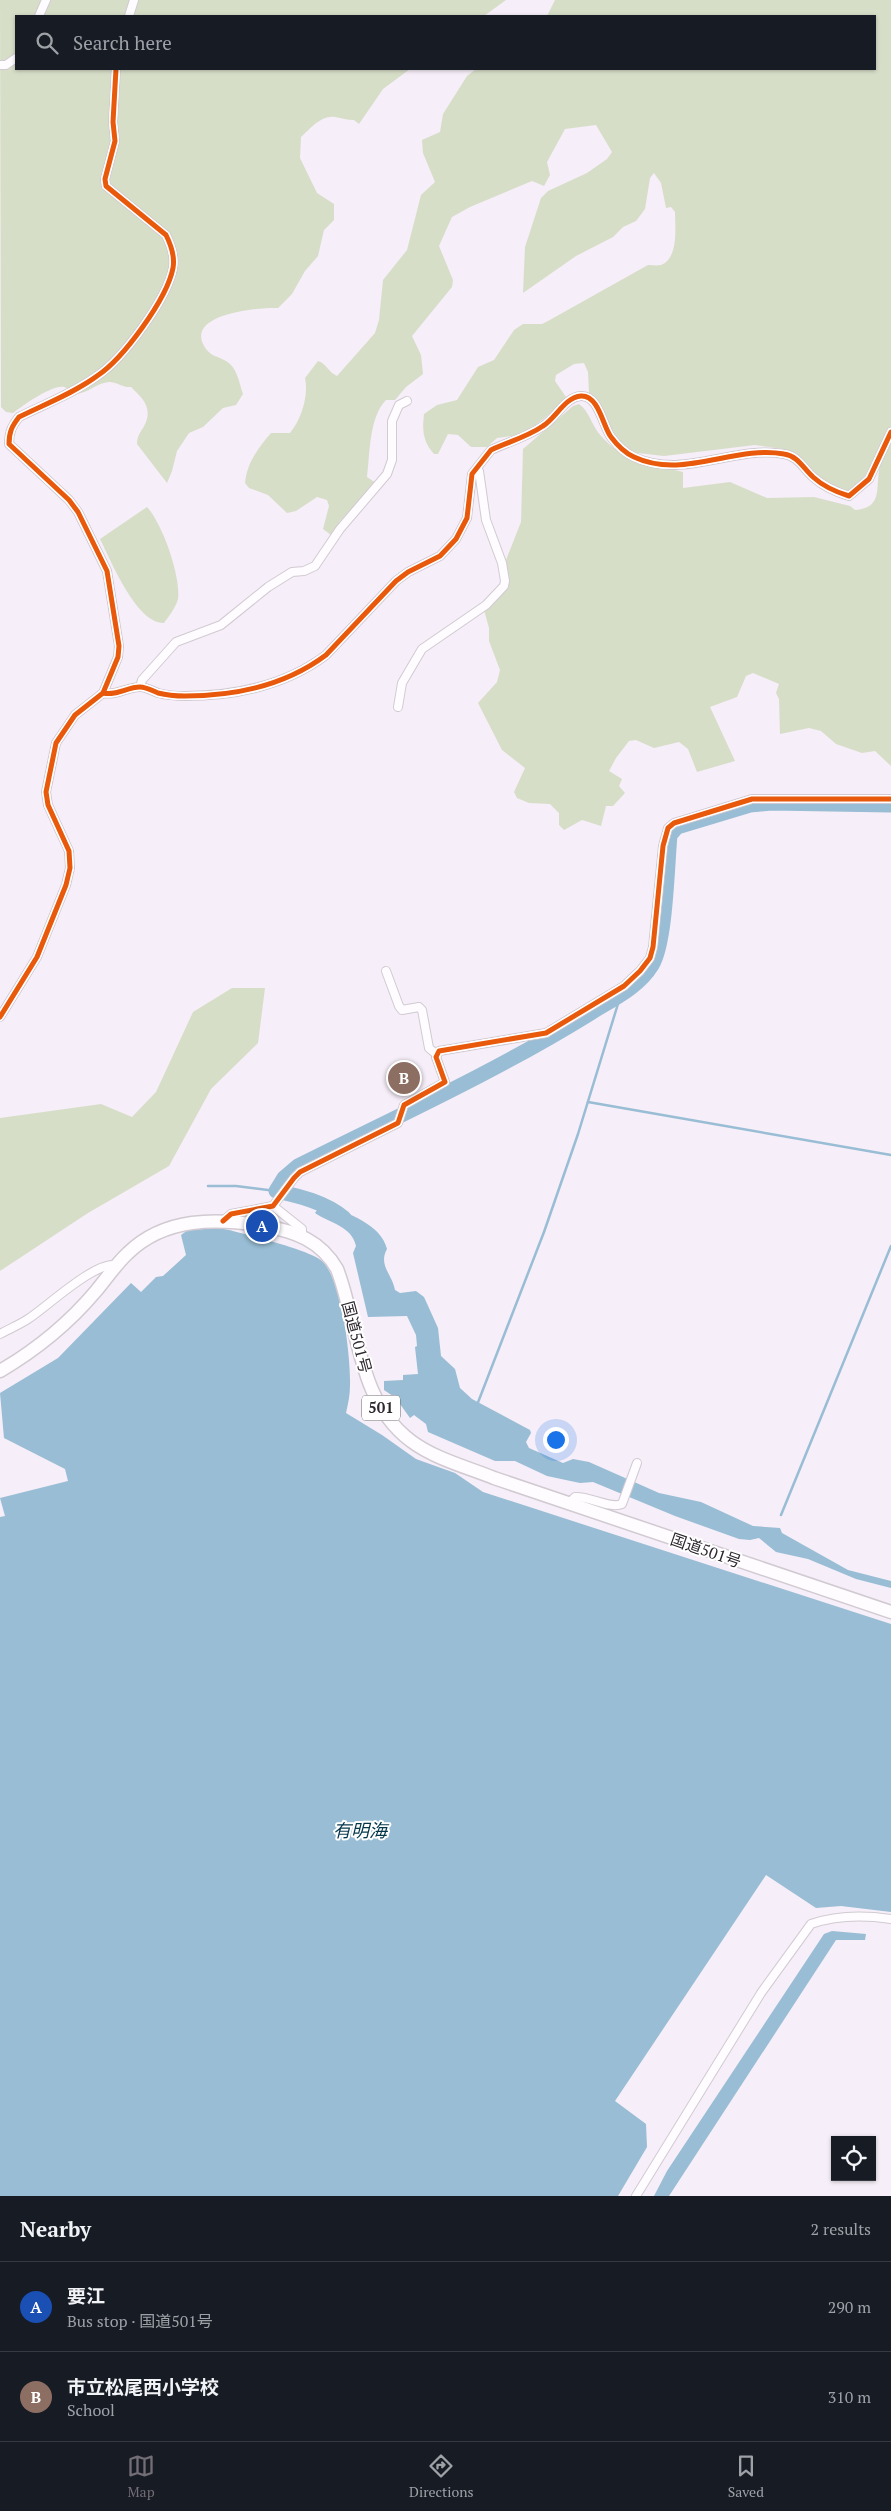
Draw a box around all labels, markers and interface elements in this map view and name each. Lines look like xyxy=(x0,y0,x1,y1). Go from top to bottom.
search box xyxy=(15,15,876,70)
icon: search xyxy=(33,29,61,57)
text: Search here xyxy=(73,30,172,55)
pin: B xyxy=(388,1059,420,1097)
pin: A xyxy=(246,1207,278,1245)
street label: 国道501号 xyxy=(337,1299,377,1375)
road number: 501 xyxy=(362,1396,400,1420)
your location xyxy=(543,1427,569,1453)
street label: 国道501号 xyxy=(668,1528,744,1572)
water label: 有明海 xyxy=(333,1818,390,1842)
map controls xyxy=(831,2136,876,2181)
button: locate xyxy=(831,2136,876,2181)
text: Nearby xyxy=(20,2215,91,2243)
text: 2 results xyxy=(811,2218,871,2240)
text: 要江 xyxy=(67,2283,105,2308)
text: A xyxy=(30,2296,42,2318)
text: 290 m xyxy=(828,2296,871,2318)
text: Bus stop · 国道501号 xyxy=(67,2310,213,2332)
text: 市立松尾西小学校 xyxy=(67,2374,219,2399)
text: B xyxy=(31,2386,41,2408)
text: 310 m xyxy=(828,2386,871,2408)
text: School xyxy=(67,2399,115,2421)
tab: Map xyxy=(127,2452,155,2501)
tab: Directions xyxy=(409,2452,474,2501)
tab: Saved xyxy=(728,2452,764,2501)

